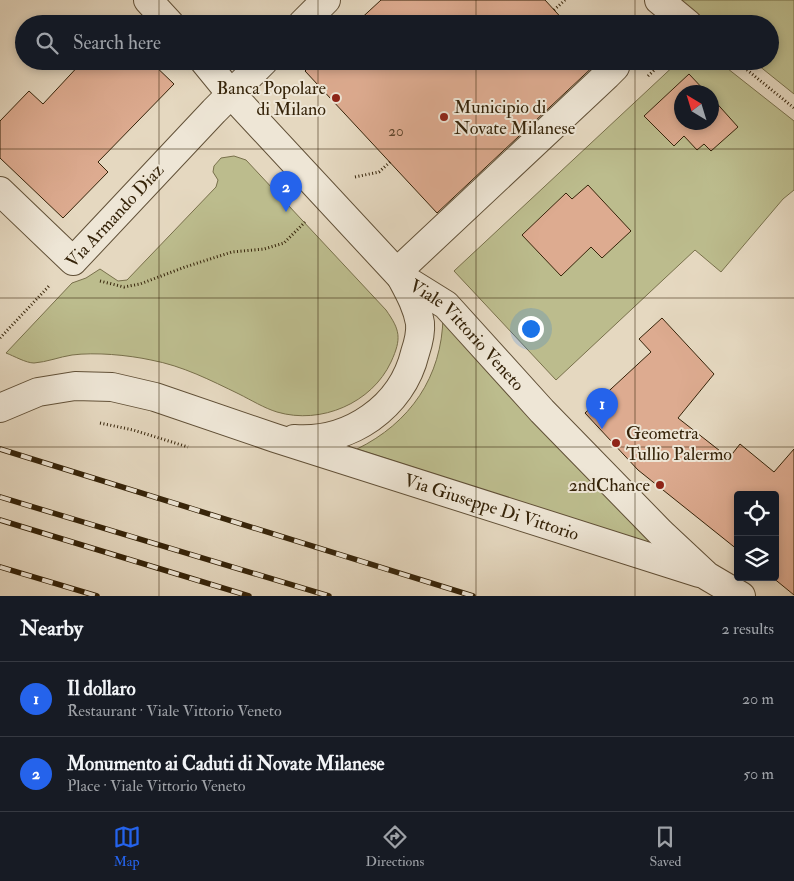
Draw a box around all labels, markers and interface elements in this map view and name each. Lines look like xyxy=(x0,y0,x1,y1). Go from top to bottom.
search box xyxy=(15,15,779,70)
icon: search xyxy=(33,29,61,57)
text: Search here xyxy=(73,31,161,55)
place label: Banca Popolare di Milano xyxy=(217,77,326,121)
north arrow xyxy=(674,85,719,130)
marker: Banca Popolare di Milano xyxy=(330,92,342,104)
place label: Municipio di Novate Milanese xyxy=(454,96,576,140)
marker: Municipio di Novate Milanese xyxy=(438,111,450,123)
house number: 20 xyxy=(388,122,404,141)
street label: Via Armando Diaz xyxy=(61,159,169,273)
pin: 2 xyxy=(270,171,302,212)
street label: Viale Vittorio Veneto xyxy=(405,274,530,396)
your location xyxy=(518,316,544,342)
pin: 1 xyxy=(586,388,618,429)
place label: Geometra Tullio Palermo xyxy=(626,422,732,466)
marker: Geometra Tullio Palermo xyxy=(610,437,622,449)
street label: Via Giuseppe Di Vittorio xyxy=(401,468,582,546)
place label: 2ndChance xyxy=(569,474,650,497)
marker: 2ndChance xyxy=(654,479,666,491)
map controls xyxy=(734,491,779,581)
button: locate xyxy=(734,491,779,536)
button: layers xyxy=(734,536,779,581)
text: Nearby xyxy=(20,615,83,642)
text: 2 results xyxy=(721,619,774,639)
text: Il dollaro xyxy=(67,677,136,701)
text: 1 xyxy=(33,689,39,709)
text: 20 m xyxy=(742,689,774,709)
text: Restaurant · Viale Vittorio Veneto xyxy=(67,701,282,721)
text: Monumento ai Caduti di Novate Milanese xyxy=(67,752,384,776)
text: 2 xyxy=(32,764,40,784)
text: 50 m xyxy=(743,764,774,784)
text: Place · Viale Vittorio Veneto xyxy=(67,776,245,796)
tab: Map xyxy=(113,823,141,870)
tab: Directions xyxy=(366,823,424,870)
tab: Saved xyxy=(649,823,681,870)

